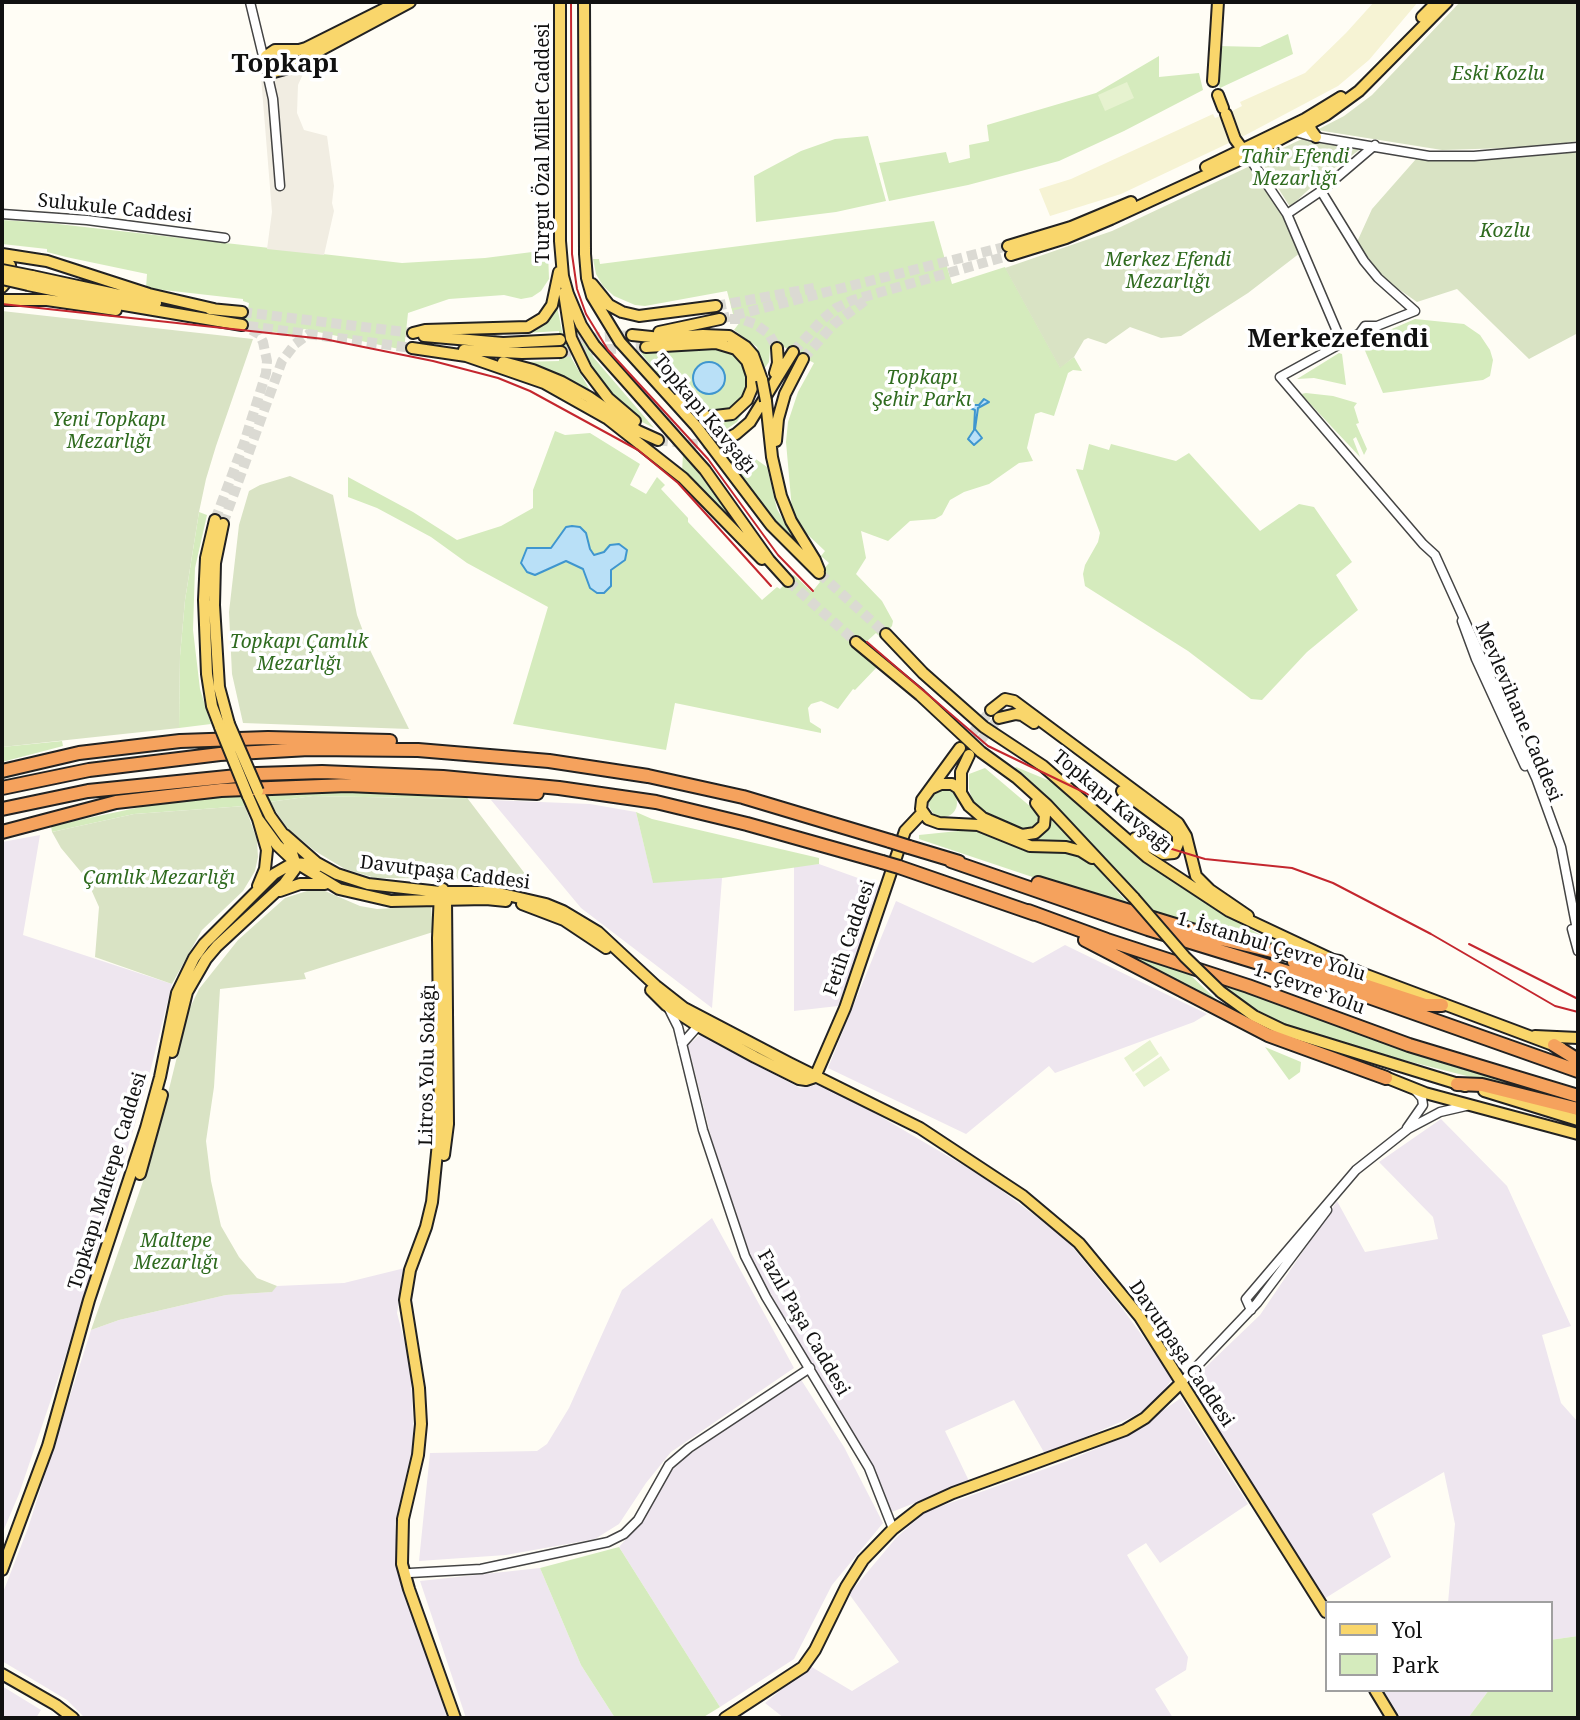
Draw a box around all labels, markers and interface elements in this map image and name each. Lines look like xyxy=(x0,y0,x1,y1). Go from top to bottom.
street label: Turgut Özal Millet Caddesi xyxy=(533,23,555,263)
district label: Topkapı xyxy=(232,49,338,81)
park label: Eski Kozlu xyxy=(1452,64,1544,86)
park label: Tahir Efendi Mezarlığı xyxy=(1241,147,1349,191)
street label: Sulukule Caddesi xyxy=(37,190,193,228)
park label: Kozlu xyxy=(1480,221,1530,243)
park label: Merkez Efendi Mezarlığı xyxy=(1105,250,1231,294)
district label: Merkezefendi xyxy=(1247,324,1429,356)
street label: Topkapı Kavşağı xyxy=(648,350,760,478)
park label: Topkapı Şehir Parkı xyxy=(873,368,971,412)
park label: Yeni Topkapı Mezarlığı xyxy=(52,410,166,454)
street label: Mevlevihane Caddesi xyxy=(1470,619,1566,805)
park label: Topkapı Çamlık Mezarlığı xyxy=(230,632,368,676)
street label: Topkapı Kavşağı xyxy=(1048,746,1176,858)
street label: Davutpaşa Caddesi xyxy=(359,851,531,895)
park label: Çamlık Mezarlığı xyxy=(83,868,235,890)
street label: Fetih Caddesi xyxy=(820,877,880,999)
street label: 1. İstanbul Çevre Yolu xyxy=(1174,907,1368,987)
street label: 1. Çevre Yolu xyxy=(1250,958,1368,1020)
street label: Litros Yolu Sokağı xyxy=(415,984,441,1146)
street label: Topkapı Maltepe Caddesi xyxy=(64,1069,152,1293)
park label: Maltepe Mezarlığı xyxy=(134,1231,218,1275)
street label: Fazıl Paşa Caddesi xyxy=(752,1246,854,1400)
street label: Davutpaşa Caddesi xyxy=(1124,1277,1238,1431)
legend xyxy=(1324,1601,1552,1692)
text: Yol xyxy=(1392,1616,1422,1644)
text: Park xyxy=(1392,1651,1439,1679)

